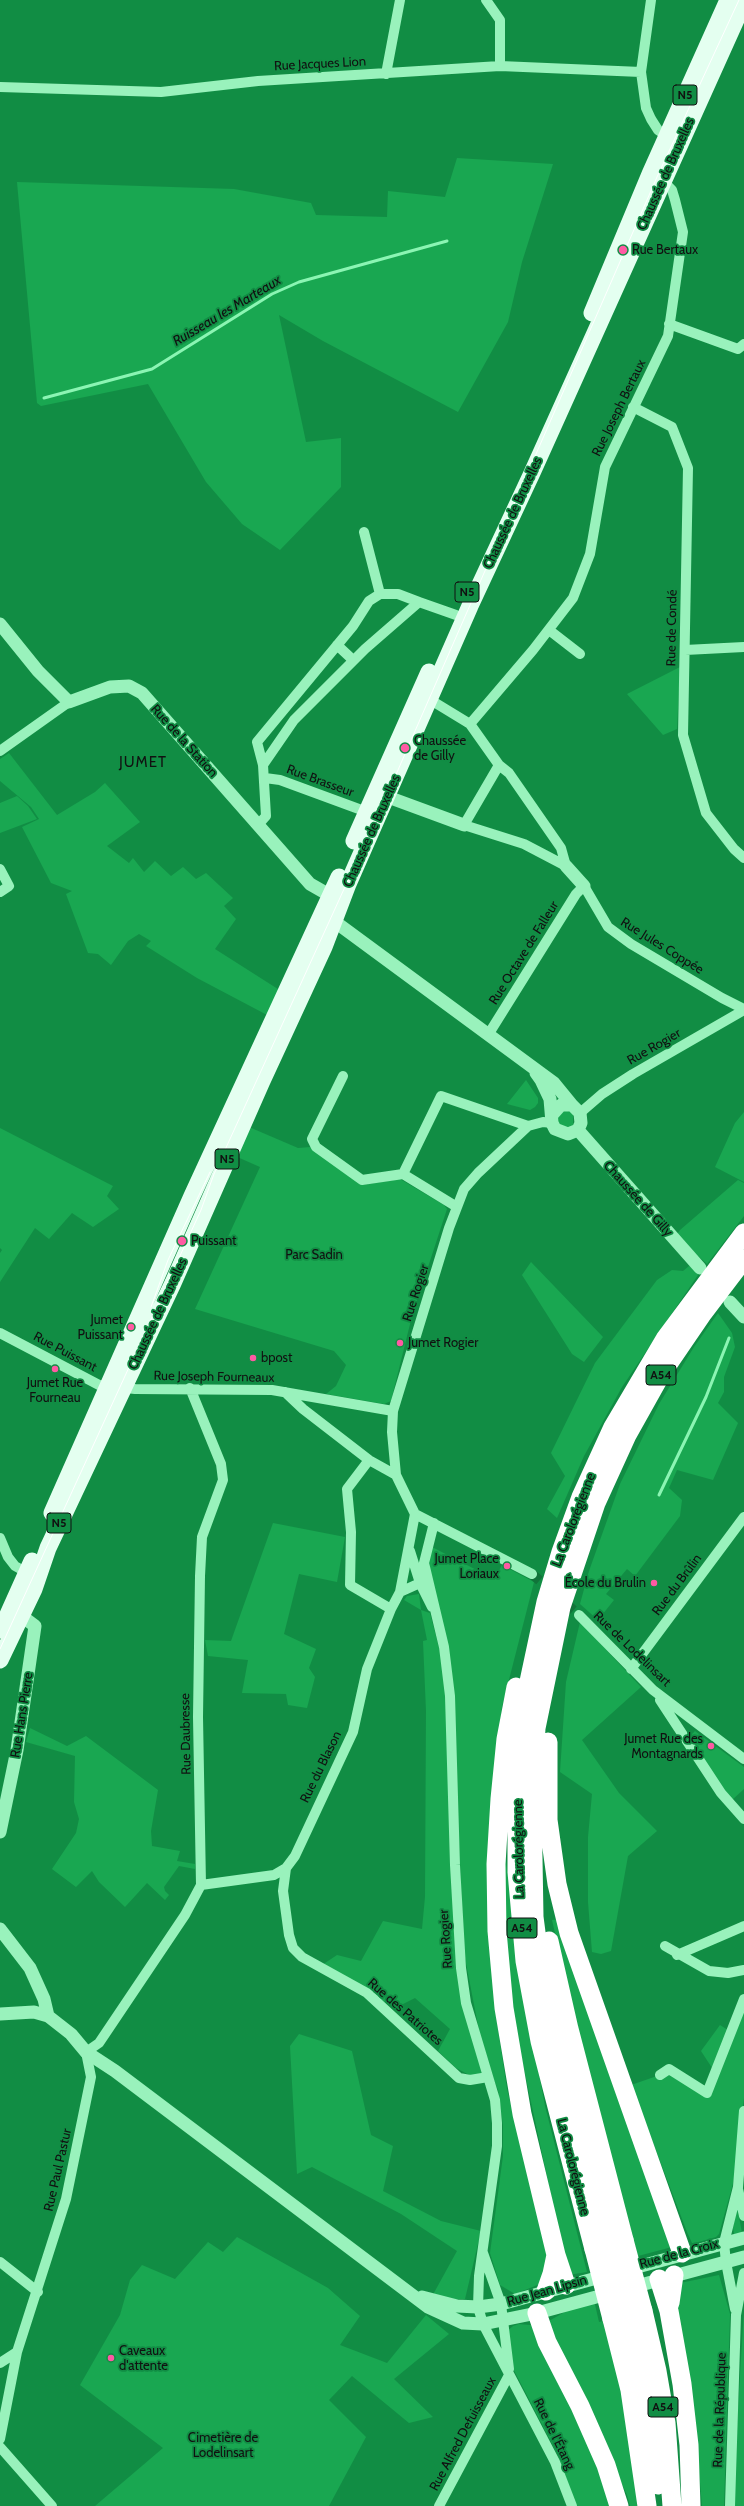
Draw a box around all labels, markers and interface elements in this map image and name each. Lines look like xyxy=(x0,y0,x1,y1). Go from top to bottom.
street label: Rue Jacques Lion xyxy=(274,54,366,74)
road number: N5 xyxy=(673,85,697,105)
street label: Chaussée de Bruxelles xyxy=(634,115,698,233)
place label: Rue Bertaux xyxy=(632,242,698,258)
marker: Rue Bertaux xyxy=(617,244,629,256)
water label: Ruisseau les Marteaux xyxy=(170,272,284,350)
street label: Rue Joseph Bertaux xyxy=(589,357,649,459)
street label: Chaussée de Bruxelles xyxy=(480,455,546,571)
road number: N5 xyxy=(455,582,479,602)
street label: Rue de Condé xyxy=(664,589,680,667)
street label: Rue de la Station xyxy=(147,701,221,781)
place label: Chaussée de Gilly xyxy=(414,733,466,764)
marker: Chaussée de Gilly xyxy=(399,742,411,754)
district label: JUMET xyxy=(119,754,167,772)
street label: Rue Brasseur xyxy=(284,762,356,800)
street label: Chaussée de Bruxelles xyxy=(340,772,404,890)
street label: Rue Octave de Falleur xyxy=(486,898,562,1008)
street label: Rue Jules Coppée xyxy=(618,914,706,978)
street label: Rue Rogier xyxy=(625,1025,683,1069)
road number: N5 xyxy=(215,1149,239,1169)
street label: Chaussée de Gilly xyxy=(600,1158,676,1240)
place label: Puissant xyxy=(191,1233,236,1249)
marker: Puissant xyxy=(176,1235,188,1247)
park label: Parc Sadin xyxy=(285,1247,343,1263)
street label: Chaussée de Bruxelles xyxy=(125,1256,191,1372)
street label: Rue Rogier xyxy=(399,1263,433,1323)
place label: Jumet Puissant xyxy=(78,1312,123,1343)
marker: Jumet Puissant xyxy=(126,1322,136,1332)
street label: Rue Puissant xyxy=(31,1329,99,1375)
place label: Jumet Rogier xyxy=(408,1335,478,1351)
marker: Jumet Rogier xyxy=(395,1338,405,1348)
place label: bpost xyxy=(261,1350,292,1366)
marker: bpost xyxy=(248,1353,258,1363)
marker: Jumet Rue Fourneau xyxy=(50,1364,60,1374)
road number: A54 xyxy=(646,1365,676,1385)
street label: Rue Joseph Fourneaux xyxy=(153,1368,275,1386)
place label: Jumet Rue Fourneau xyxy=(27,1375,83,1406)
street label: La Carolorégienne xyxy=(549,1471,599,1569)
road number: N5 xyxy=(47,1513,71,1533)
place label: Jumet Place Loriaux xyxy=(435,1551,499,1582)
street label: Rue du Brûlin xyxy=(649,1551,705,1619)
marker: Jumet Place Loriaux xyxy=(502,1561,512,1571)
place label: École du Brulin xyxy=(565,1575,646,1591)
marker: École du Brulin xyxy=(649,1578,659,1588)
street label: Rue de Lodelinsart xyxy=(590,1608,674,1690)
street label: Rue Hans Pierre xyxy=(8,1671,36,1759)
street label: Rue Daubresse xyxy=(177,1693,195,1775)
street label: Rue du Blason xyxy=(297,1729,345,1805)
place label: Jumet Rue des Montagnards xyxy=(624,1731,703,1762)
marker: Jumet Rue des Montagnards xyxy=(706,1741,716,1751)
street label: La Carolorégienne xyxy=(510,1799,528,1899)
street label: Rue Rogier xyxy=(436,1909,456,1969)
road number: A54 xyxy=(507,1918,537,1938)
street label: Rue des Patriotes xyxy=(364,1975,446,2049)
street label: La Carolorégienne xyxy=(553,2117,593,2217)
street label: Rue Paul Pastur xyxy=(41,2127,75,2213)
street label: Rue de la Croix xyxy=(638,2236,720,2272)
street label: Rue Jean Lipsin xyxy=(505,2272,589,2310)
place label: Caveaux d'attente xyxy=(119,2343,168,2374)
street label: Rue de la République xyxy=(710,2352,730,2468)
marker: Caveaux d'attente xyxy=(106,2353,116,2363)
street label: Rue Alfred Defuisseaux xyxy=(426,2374,500,2494)
street label: Rue de l'Étang xyxy=(530,2396,578,2472)
road number: A54 xyxy=(648,2397,678,2417)
park label: Cimetière de Lodelinsart xyxy=(188,2430,258,2461)

